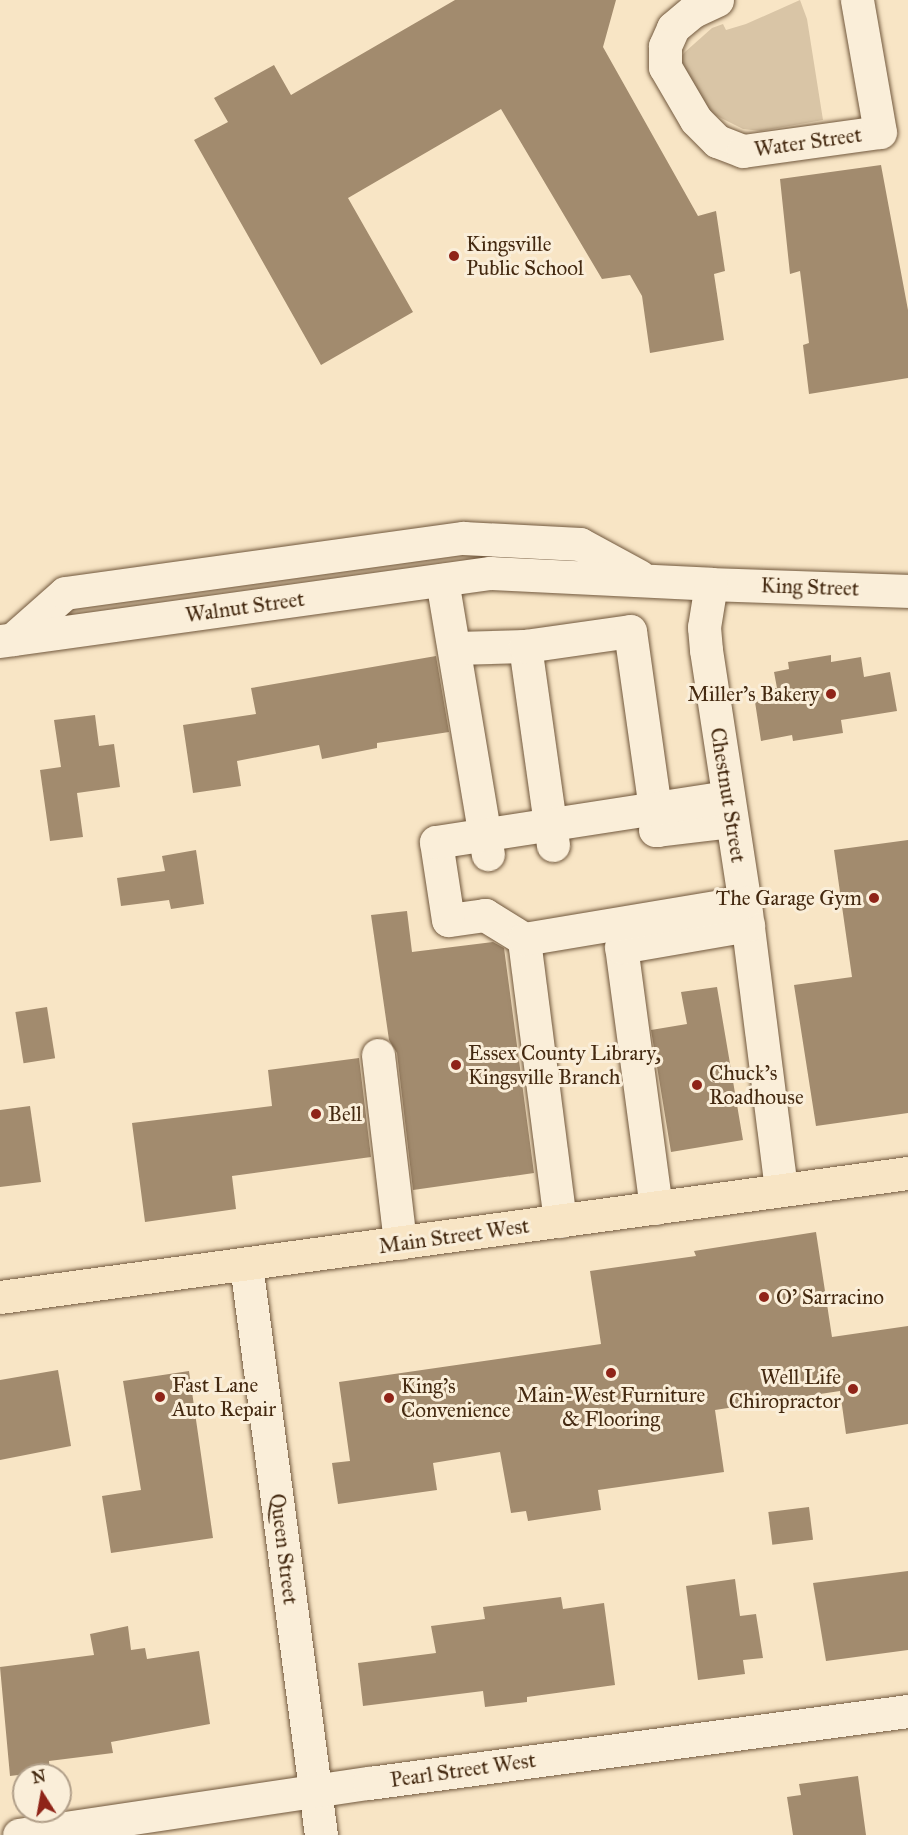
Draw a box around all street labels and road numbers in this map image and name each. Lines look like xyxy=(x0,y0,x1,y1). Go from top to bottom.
street label: Water Street xyxy=(753,122,863,162)
street label: King Street xyxy=(760,573,860,601)
street label: Walnut Street xyxy=(184,586,306,628)
street label: Chestnut Street xyxy=(705,726,751,864)
street label: Main Street West xyxy=(377,1213,531,1259)
street label: Queen Street xyxy=(265,1492,303,1606)
street label: Pearl Street West xyxy=(389,1747,537,1793)

